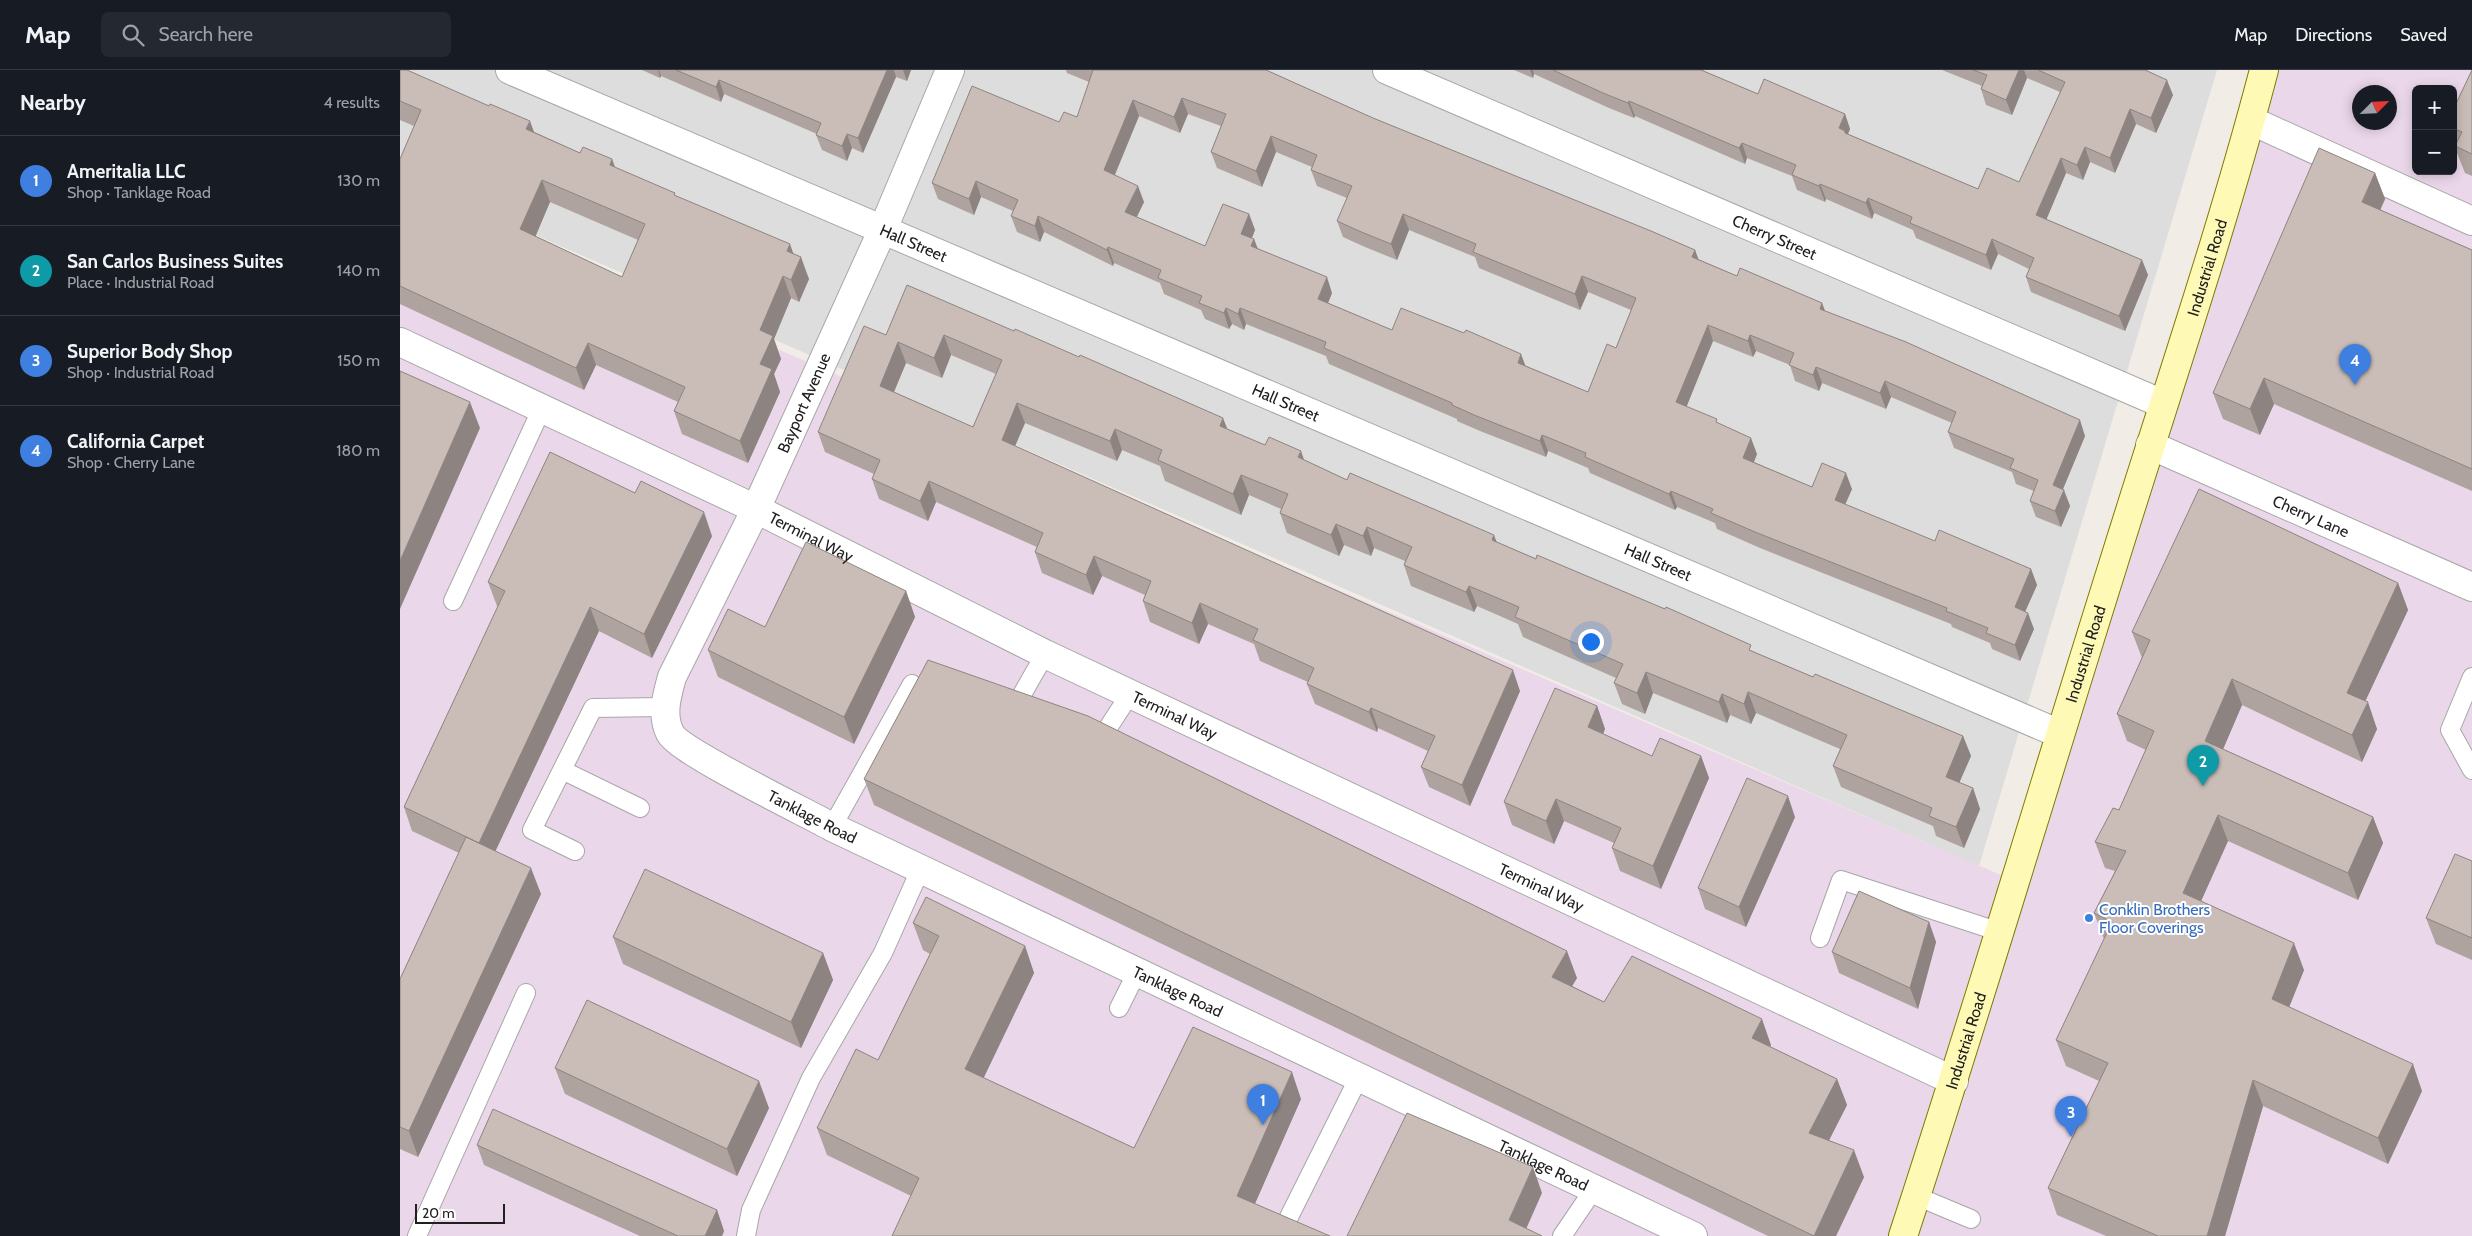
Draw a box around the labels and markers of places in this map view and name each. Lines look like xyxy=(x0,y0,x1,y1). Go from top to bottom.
pin: 4 xyxy=(2339,344,2371,385)
pin: 2 xyxy=(2187,745,2219,786)
place label: Conklin Brothers Floor Coverings xyxy=(2099,900,2211,937)
marker: Conklin Brothers Floor Coverings xyxy=(2083,912,2095,924)
pin: 1 xyxy=(1247,1084,1279,1125)
pin: 3 xyxy=(2055,1096,2087,1137)

